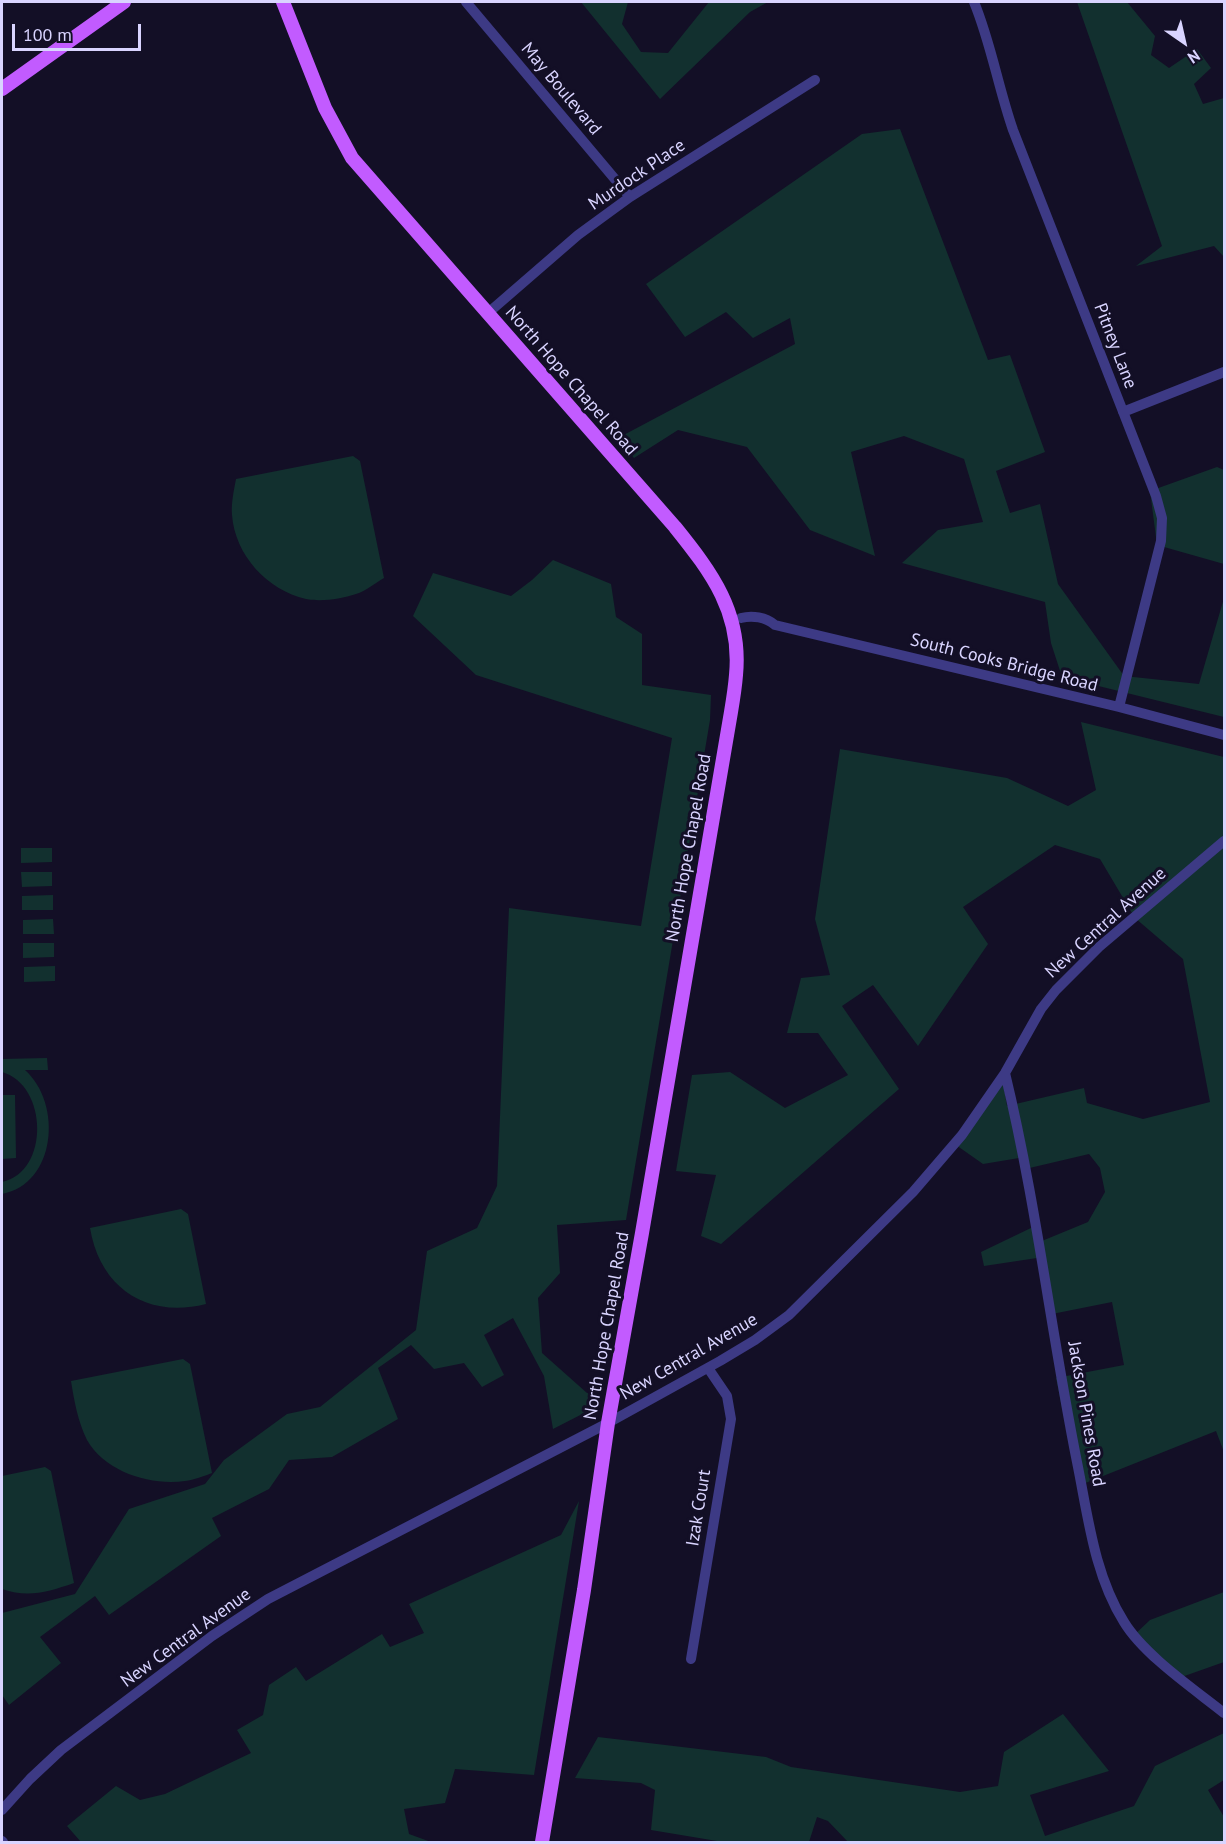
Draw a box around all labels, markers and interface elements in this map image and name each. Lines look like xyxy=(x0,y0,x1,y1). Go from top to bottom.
scale bar xyxy=(15,12,144,50)
north arrow xyxy=(1154,12,1214,72)
text: 100 m xyxy=(23,23,72,46)
street label: May Boulevard xyxy=(516,39,606,139)
text: N xyxy=(1184,46,1204,68)
street label: Murdock Place xyxy=(585,135,689,215)
street label: Pitney Lane xyxy=(1089,300,1141,392)
street label: North Hope Chapel Road xyxy=(500,302,642,460)
street label: South Cooks Bridge Road xyxy=(908,629,1100,697)
street label: North Hope Chapel Road xyxy=(662,752,716,944)
street label: New Central Avenue xyxy=(1041,863,1171,983)
street label: North Hope Chapel Road xyxy=(580,1230,634,1422)
street label: New Central Avenue xyxy=(616,1309,762,1405)
street label: Jackson Pines Road xyxy=(1063,1340,1109,1488)
street label: Izak Court xyxy=(682,1468,716,1548)
street label: New Central Avenue xyxy=(117,1584,255,1692)

